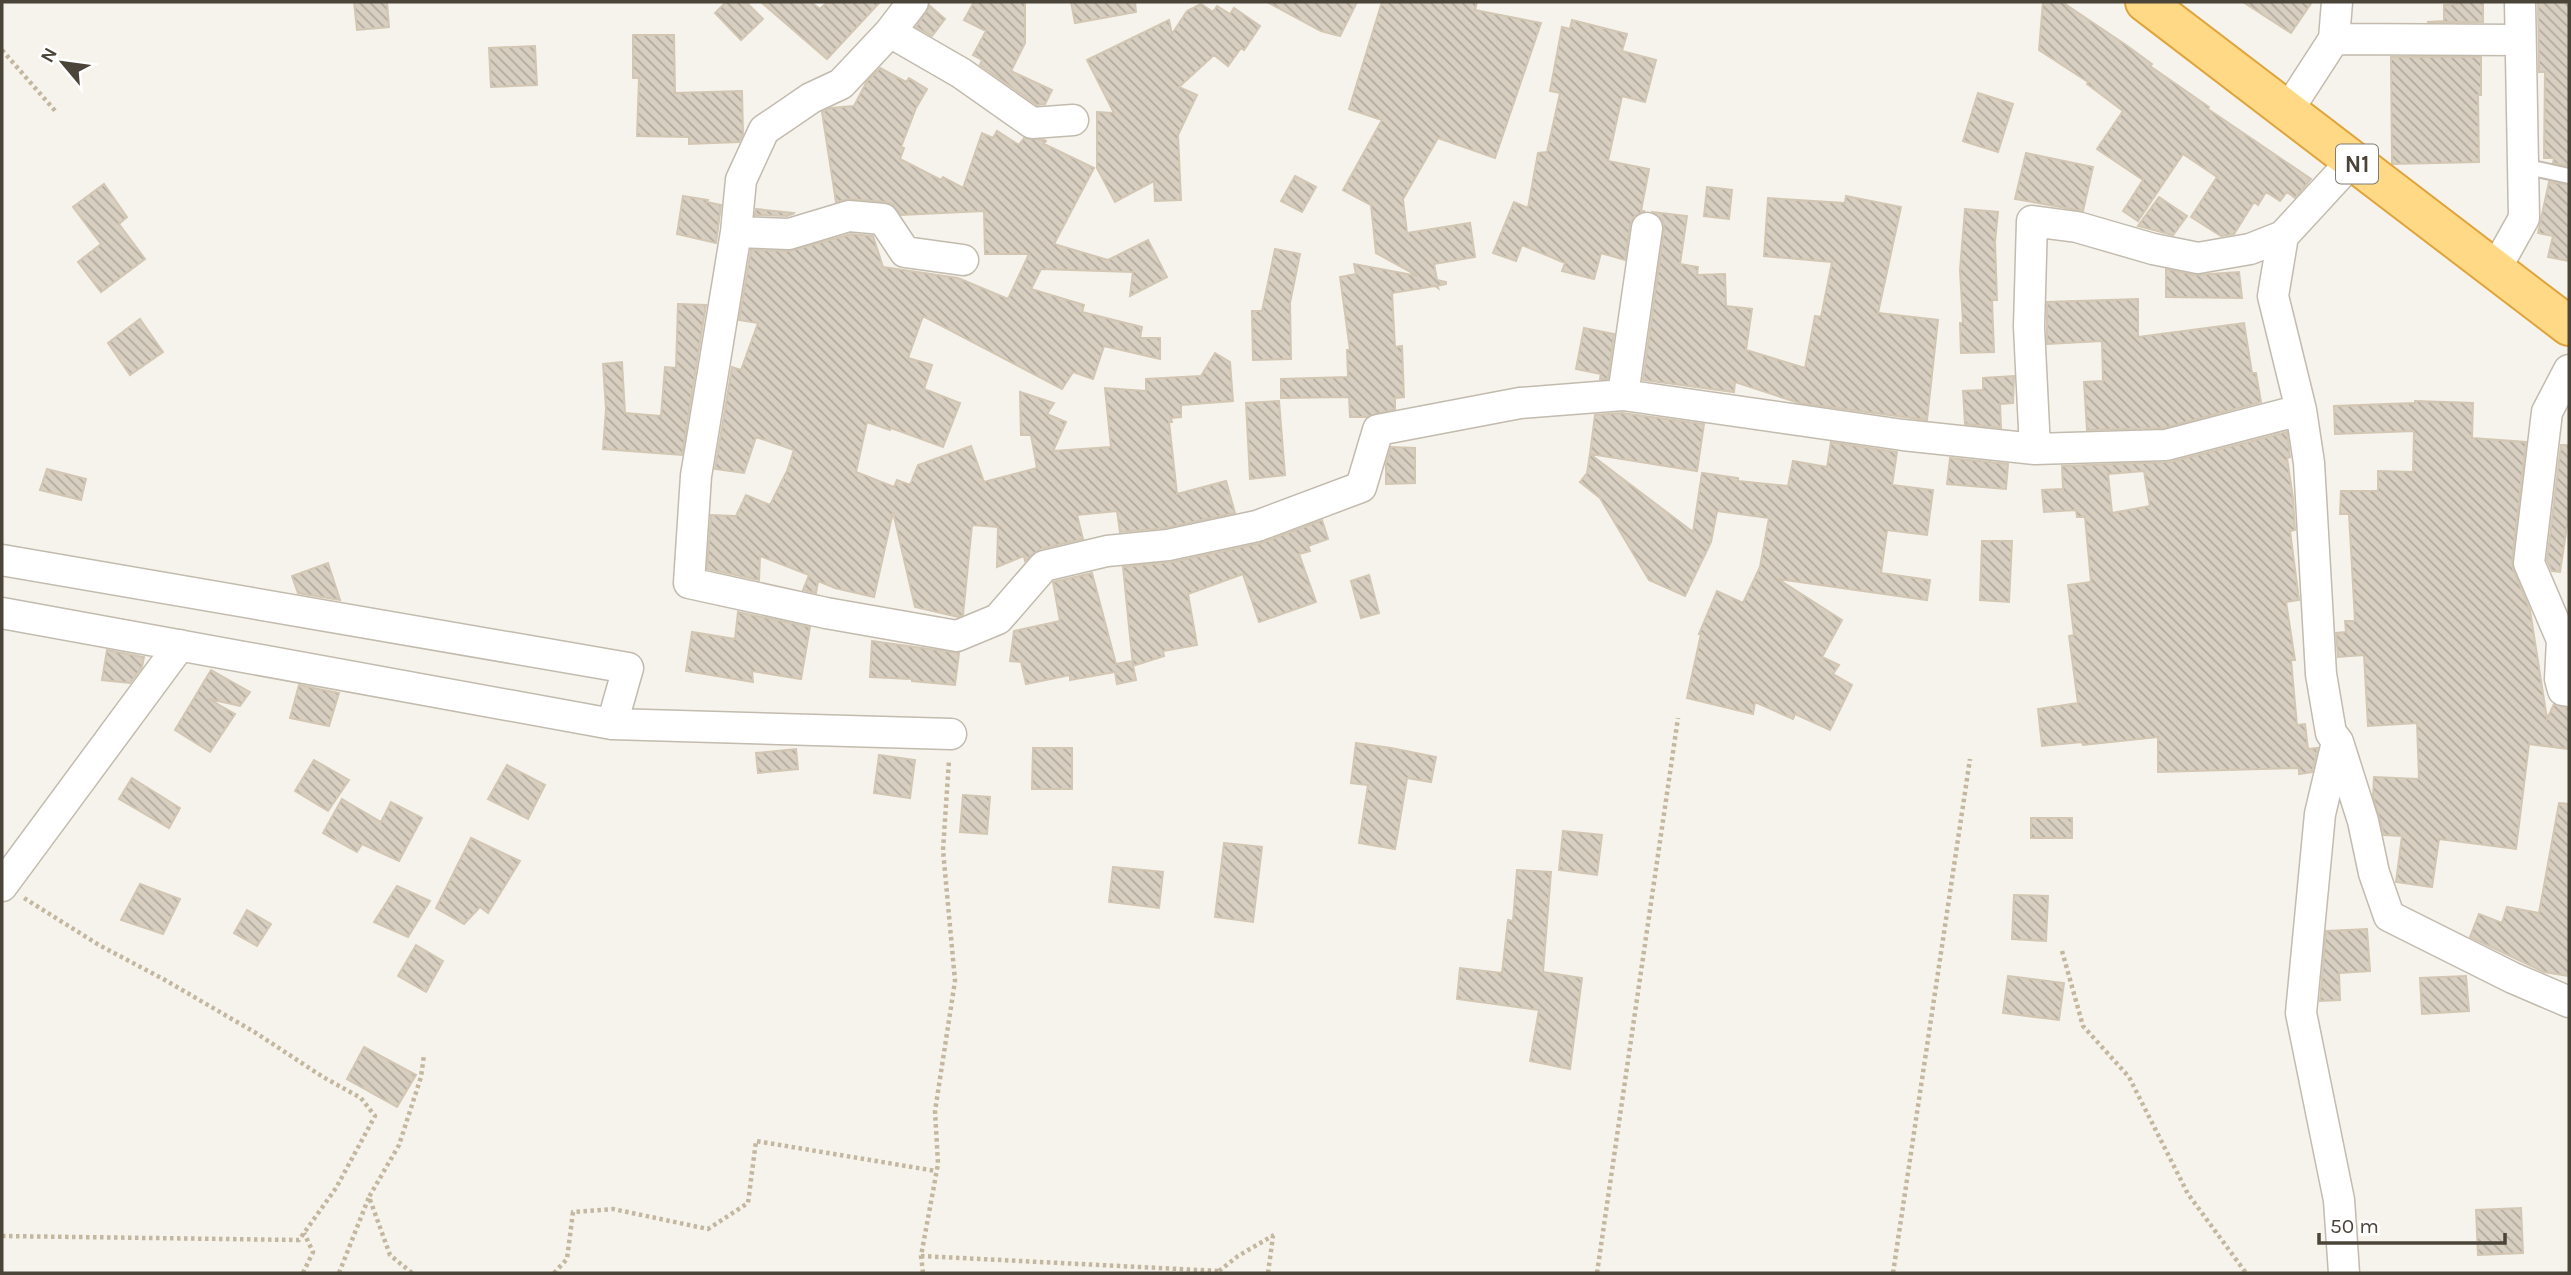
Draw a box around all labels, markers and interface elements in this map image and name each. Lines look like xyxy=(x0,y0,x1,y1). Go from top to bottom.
north arrow xyxy=(28,28,98,98)
text: N xyxy=(36,44,62,67)
road number: N1 xyxy=(2336,144,2378,183)
scale bar xyxy=(2319,1202,2504,1246)
text: 50 m xyxy=(2330,1214,2379,1238)

